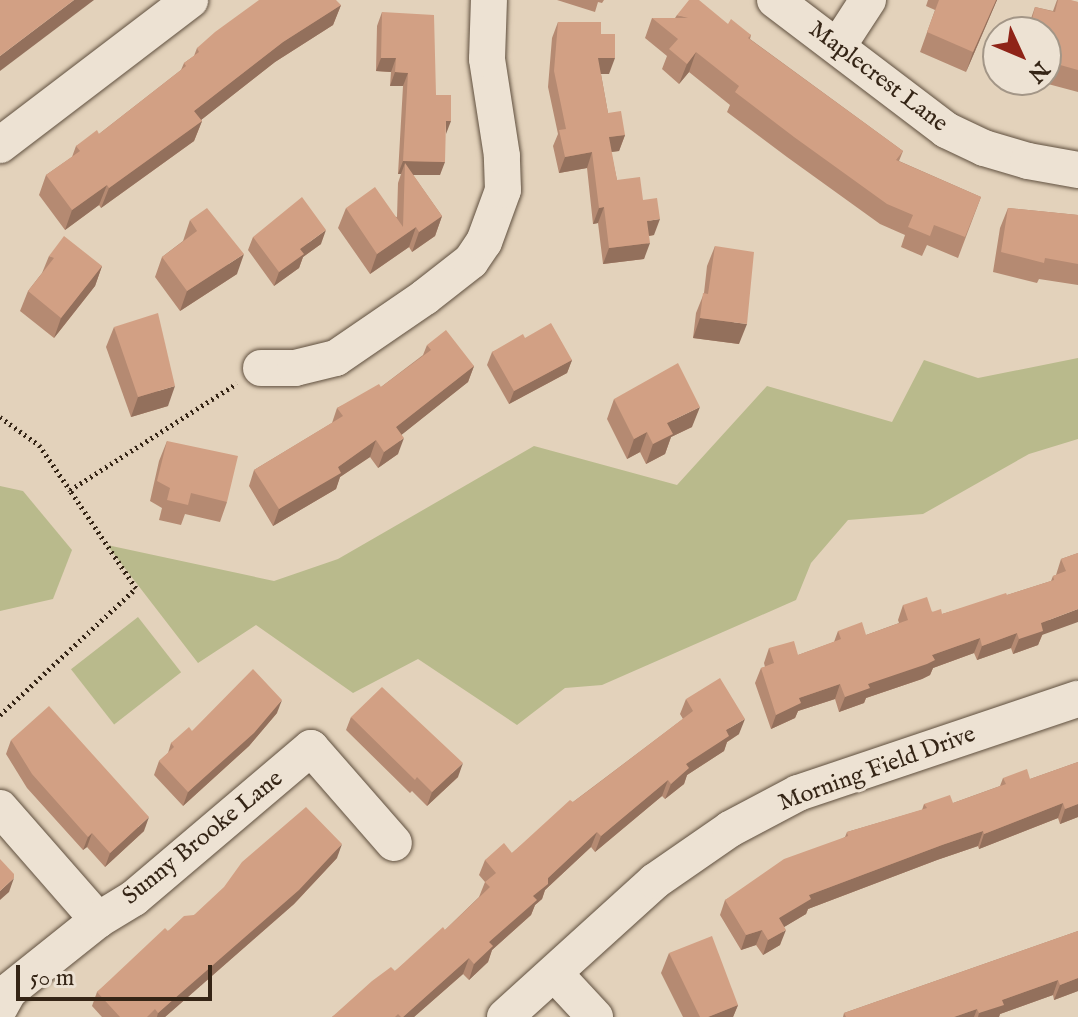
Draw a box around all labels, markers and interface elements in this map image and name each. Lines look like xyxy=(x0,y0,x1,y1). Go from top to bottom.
street label: Maplecrest Lane xyxy=(803,15,953,139)
north arrow xyxy=(982,16,1062,96)
text: N xyxy=(1021,55,1055,88)
street label: Morning Field Drive xyxy=(775,720,979,818)
street label: Sunny Brooke Lane xyxy=(117,765,289,911)
scale bar xyxy=(20,949,216,999)
text: 50 m xyxy=(30,963,74,994)

